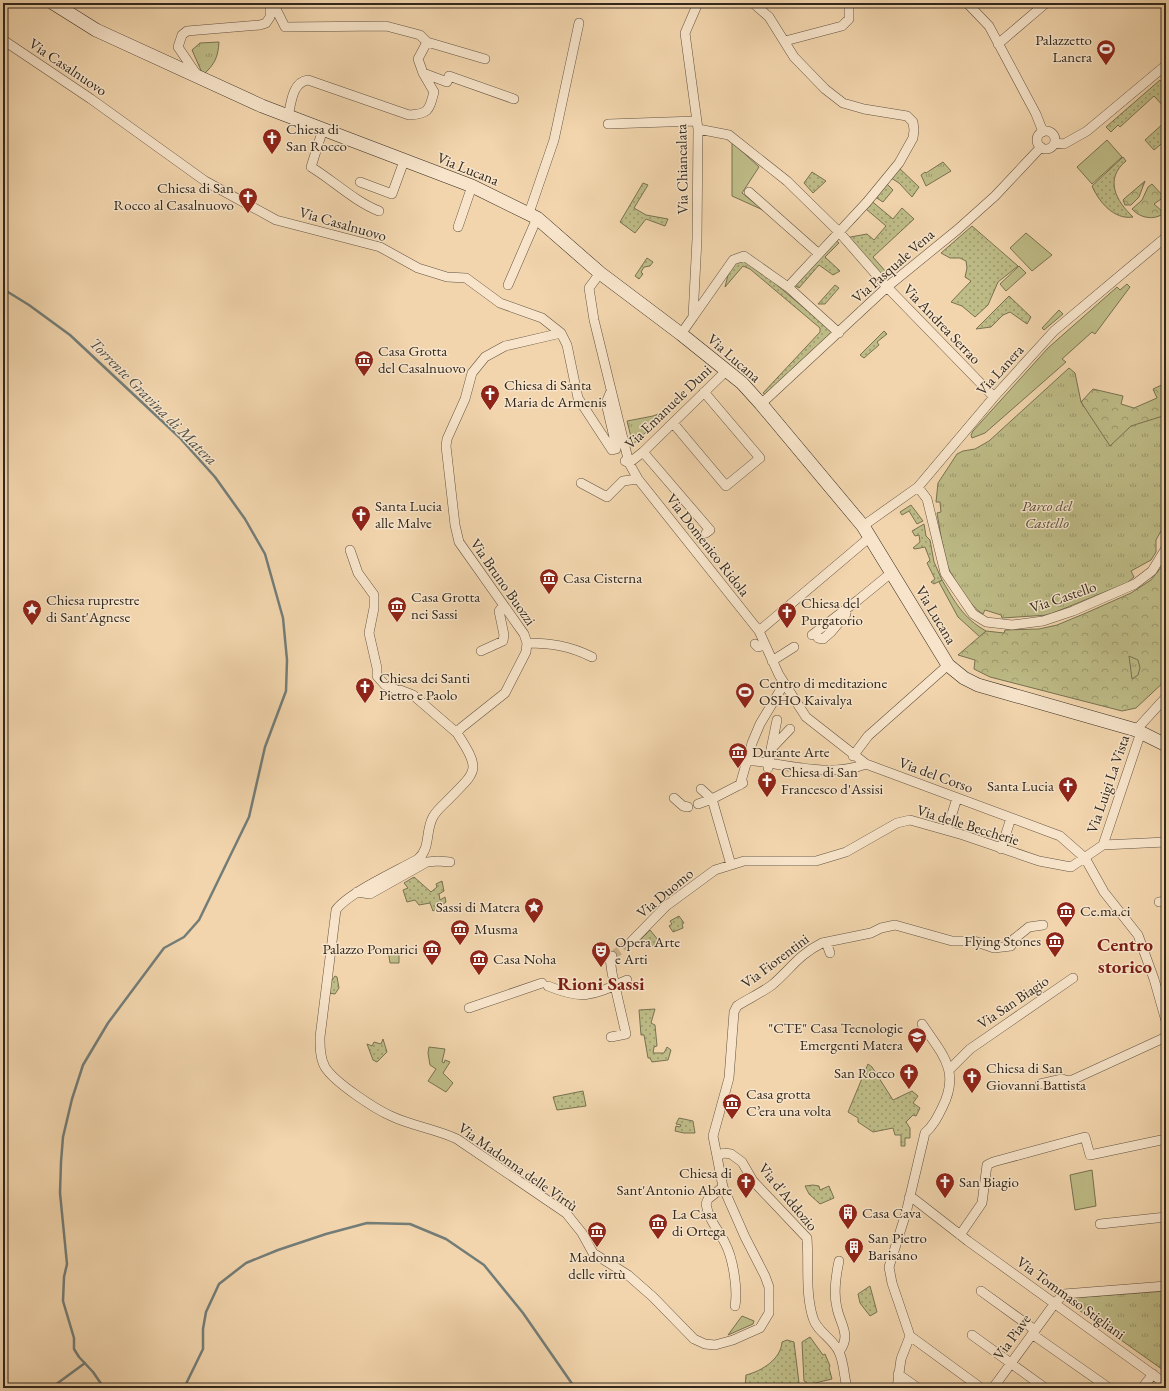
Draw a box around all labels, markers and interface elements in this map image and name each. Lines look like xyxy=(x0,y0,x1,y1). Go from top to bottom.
place label: Palazzetto Lanera xyxy=(1035,30,1092,66)
street label: Via Casalnuovo xyxy=(26,34,111,100)
sports icon: Palazzetto Lanera xyxy=(1095,38,1117,66)
place label: Chiesa di San Rocco xyxy=(286,119,347,155)
street label: Via Chiancalata xyxy=(671,124,692,214)
church icon: Chiesa di San Rocco xyxy=(261,127,283,155)
street label: Via Lucana xyxy=(435,148,502,189)
place label: Chiesa di San Rocco al Casalnuovo xyxy=(114,178,234,214)
church icon: Chiesa di San Rocco al Casalnuovo xyxy=(237,186,259,214)
street label: Via Casalnuovo xyxy=(297,202,389,245)
street label: Via Pasquale Vena xyxy=(847,225,938,307)
street label: Via Andrea Serrao xyxy=(899,279,985,368)
street label: Via Lucana xyxy=(704,329,765,386)
water label: Torrente Gravina di Matera xyxy=(85,333,222,470)
street label: Via Lanera xyxy=(972,340,1027,399)
place label: Casa Grotta del Casalnuovo xyxy=(378,341,466,377)
museum icon: Casa Grotta del Casalnuovo xyxy=(353,349,375,377)
street label: Via Emanuele Duni xyxy=(620,360,715,453)
place label: Chiesa di Santa Maria de Armenis xyxy=(504,375,607,411)
church icon: Chiesa di Santa Maria de Armenis xyxy=(479,383,501,411)
street label: Via Domenico Ridola xyxy=(662,489,754,600)
place label: Santa Lucia alle Malve xyxy=(375,496,442,532)
park label: Parco del Castello xyxy=(1022,496,1073,532)
church icon: Santa Lucia alle Malve xyxy=(350,504,372,532)
street label: Via Bruno Buozzi xyxy=(467,535,540,629)
museum icon: Casa Cisterna xyxy=(538,567,560,595)
place label: Casa Cisterna xyxy=(563,568,642,587)
street label: Via Castello xyxy=(1027,576,1099,617)
street label: Via Lucana xyxy=(912,582,961,647)
place label: Casa Grotta nei Sassi xyxy=(411,587,480,623)
place label: Chiesa ruprestre di Sant'Agnese xyxy=(46,590,140,626)
place label: Chiesa del Purgatorio xyxy=(801,593,863,629)
museum icon: Casa Grotta nei Sassi xyxy=(386,595,408,623)
place icon: Chiesa ruprestre di Sant'Agnese xyxy=(21,598,43,626)
church icon: Chiesa del Purgatorio xyxy=(776,601,798,629)
place label: Chiesa dei Santi Pietro e Paolo xyxy=(379,668,470,704)
place label: Centro di meditazione OSHO Kaivalya xyxy=(759,673,888,709)
church icon: Chiesa dei Santi Pietro e Paolo xyxy=(354,676,376,704)
sports icon: Centro di meditazione OSHO Kaivalya xyxy=(734,681,756,709)
street label: Via Luigi La Vista xyxy=(1082,732,1133,835)
museum icon: Durante Arte xyxy=(727,741,749,769)
place label: Durante Arte xyxy=(752,742,830,761)
street label: Via del Corso xyxy=(896,752,976,797)
place label: Chiesa di San Francesco d'Assisi xyxy=(781,762,884,798)
church icon: Chiesa di San Francesco d'Assisi xyxy=(756,770,778,798)
church icon: Santa Lucia xyxy=(1057,775,1079,803)
place label: Santa Lucia xyxy=(987,776,1054,795)
street label: Via delle Beccherie xyxy=(914,800,1022,849)
street label: Via Duomo xyxy=(632,863,697,922)
place icon: Sassi di Matera xyxy=(523,896,545,924)
place label: Sassi di Matera xyxy=(436,897,520,916)
museum icon: Ce.ma.ci xyxy=(1055,900,1077,928)
place label: Ce.ma.ci xyxy=(1080,901,1131,920)
museum icon: Musma xyxy=(449,918,471,946)
place label: Musma xyxy=(474,919,518,938)
street label: Via Fiorentini xyxy=(737,929,813,992)
museum icon: Flying Stones xyxy=(1044,930,1066,958)
place label: Flying Stones xyxy=(964,931,1041,950)
place label: Opera Arte e Arti xyxy=(615,932,680,968)
district label: Centro storico xyxy=(1097,932,1154,979)
museum icon: Palazzo Pomarici xyxy=(421,938,443,966)
place label: Palazzo Pomarici xyxy=(322,939,418,958)
theatre icon: Opera Arte e Arti xyxy=(590,940,612,968)
museum icon: Casa Noha xyxy=(468,948,490,976)
place label: Casa Noha xyxy=(493,949,556,968)
district label: Rioni Sassi xyxy=(557,971,645,996)
street label: Via San Biagio xyxy=(973,971,1052,1033)
place label: "CTE" Casa Tecnologie Emergenti Matera xyxy=(768,1018,903,1054)
school or university icon: "CTE" Casa Tecnologie Emergenti Matera xyxy=(906,1026,928,1054)
place label: Chiesa di San Giovanni Battista xyxy=(986,1058,1086,1094)
church icon: San Rocco xyxy=(898,1062,920,1090)
place label: San Rocco xyxy=(834,1063,895,1082)
church icon: Chiesa di San Giovanni Battista xyxy=(961,1066,983,1094)
place label: Casa grotta C’era una volta xyxy=(746,1084,831,1120)
museum icon: Casa grotta C’era una volta xyxy=(721,1092,743,1120)
street label: Via Madonna delle Virtù xyxy=(455,1118,582,1215)
street label: Via d'Addozio xyxy=(755,1159,822,1234)
place label: Chiesa di Sant'Antonio Abate xyxy=(617,1163,732,1199)
church icon: Chiesa di Sant'Antonio Abate xyxy=(735,1171,757,1199)
church icon: San Biagio xyxy=(934,1171,956,1199)
place label: San Biagio xyxy=(959,1172,1019,1191)
building icon: Casa Cava xyxy=(837,1202,859,1230)
place label: Casa Cava xyxy=(862,1203,921,1222)
place label: La Casa di Ortega xyxy=(672,1204,726,1240)
museum icon: La Casa di Ortega xyxy=(647,1212,669,1240)
museum icon: Madonna delle virtù xyxy=(586,1220,608,1248)
place label: San Pietro Barisano xyxy=(868,1228,927,1264)
building icon: San Pietro Barisano xyxy=(843,1236,865,1264)
place label: Madonna delle virtù xyxy=(568,1247,626,1283)
street label: Via Tommaso Stigliani xyxy=(1013,1252,1130,1344)
street label: Via Piave xyxy=(989,1310,1035,1363)

